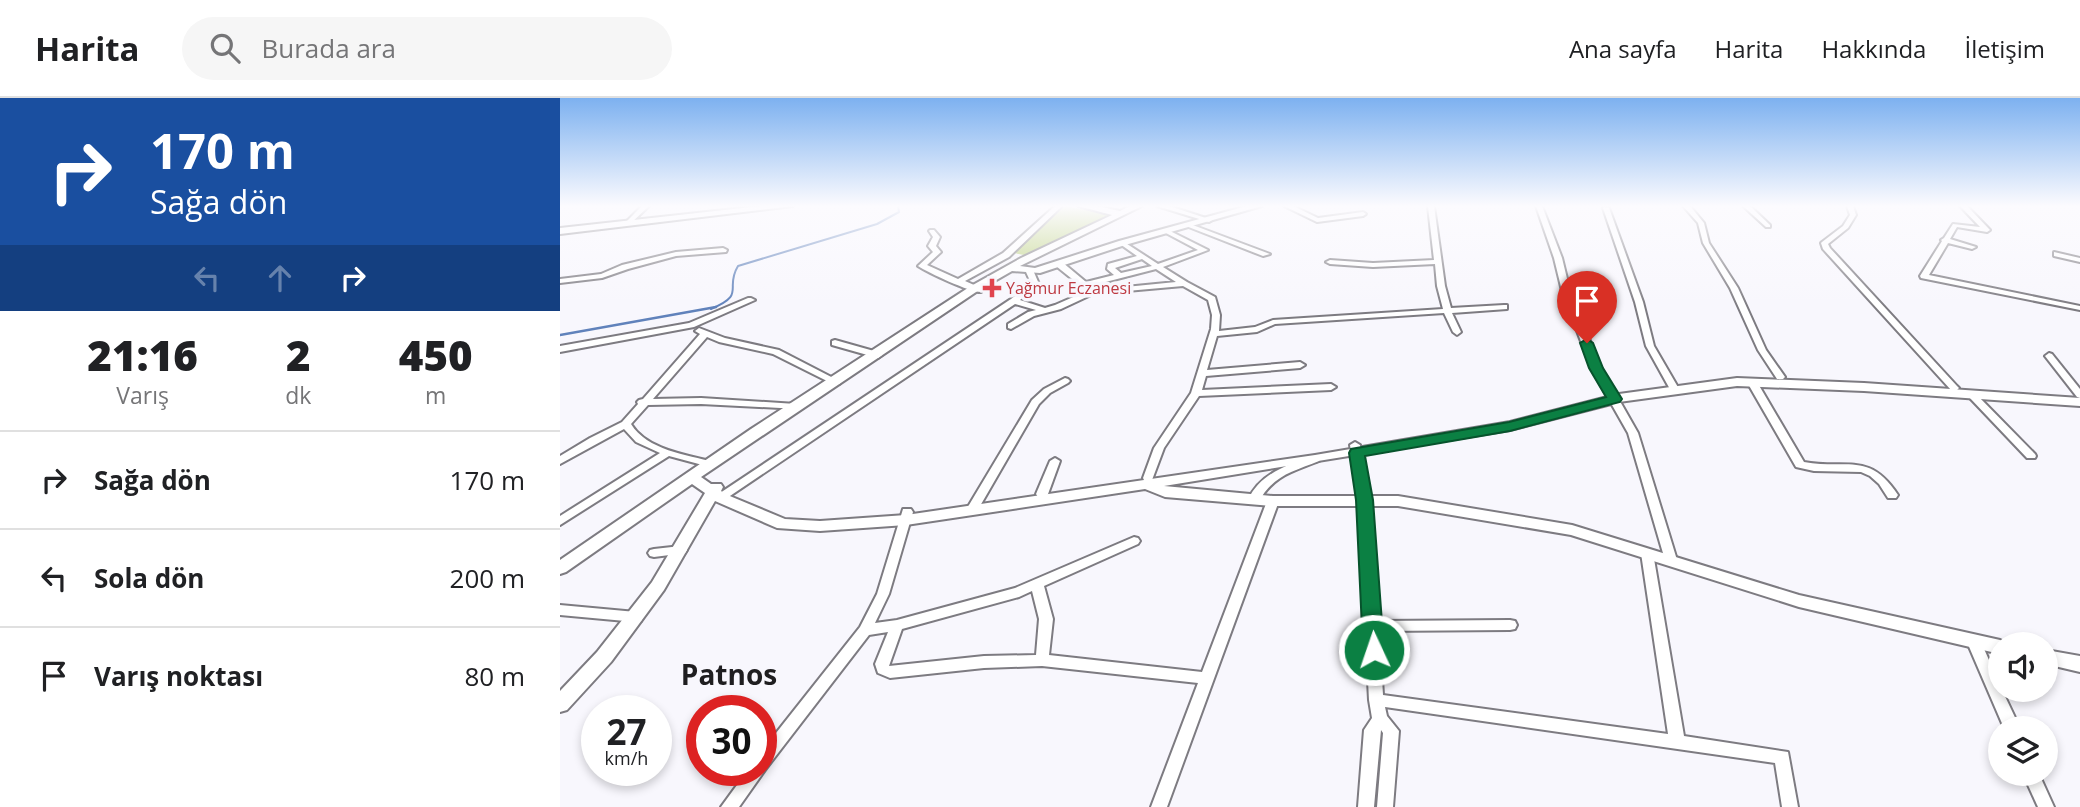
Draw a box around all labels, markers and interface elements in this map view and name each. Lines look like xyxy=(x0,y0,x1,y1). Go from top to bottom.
search box xyxy=(182,17,672,80)
text: Harita xyxy=(35,26,140,71)
icon: search xyxy=(206,29,244,67)
text: Burada ara xyxy=(262,30,396,66)
text: Ana sayfa xyxy=(1569,32,1677,65)
text: Harita xyxy=(1715,32,1783,65)
text: Hakkında xyxy=(1821,32,1926,65)
text: İletişim xyxy=(1964,32,2045,65)
text: 170 m xyxy=(150,117,295,183)
icon: right xyxy=(35,126,126,217)
text: Sağa dön xyxy=(150,180,287,223)
icon: left xyxy=(188,259,226,297)
icon: ahead xyxy=(261,259,299,297)
icon: right xyxy=(334,259,372,297)
pin xyxy=(1557,271,1617,343)
place label: Yağmur Eczanesi xyxy=(1006,277,1131,299)
marker: Yağmur Eczanesi xyxy=(984,280,1000,296)
icon: arrive xyxy=(1568,282,1606,320)
text: 21:16 xyxy=(87,326,198,383)
text: 2 xyxy=(286,326,311,383)
text: 450 xyxy=(399,326,473,383)
text: Varış xyxy=(116,379,169,411)
text: dk xyxy=(285,379,311,411)
text: m xyxy=(425,379,446,411)
icon: right xyxy=(35,461,73,499)
text: Sağa dön xyxy=(94,462,211,498)
text: 170 m xyxy=(450,462,525,498)
icon: left xyxy=(35,559,73,597)
text: Sola dön xyxy=(94,560,204,596)
text: 200 m xyxy=(450,560,525,596)
position arrow xyxy=(1337,613,1411,687)
map controls xyxy=(1988,632,2058,786)
button: sound xyxy=(1988,632,2058,702)
district label: Patnos xyxy=(681,655,777,693)
icon: arrive xyxy=(35,657,73,695)
text: Varış noktası xyxy=(94,658,263,694)
text: 80 m xyxy=(464,658,525,694)
speed limit sign: 30 xyxy=(686,695,777,786)
text: 27 xyxy=(606,708,647,755)
button: layers xyxy=(1988,716,2058,786)
text: km/h xyxy=(605,746,648,770)

